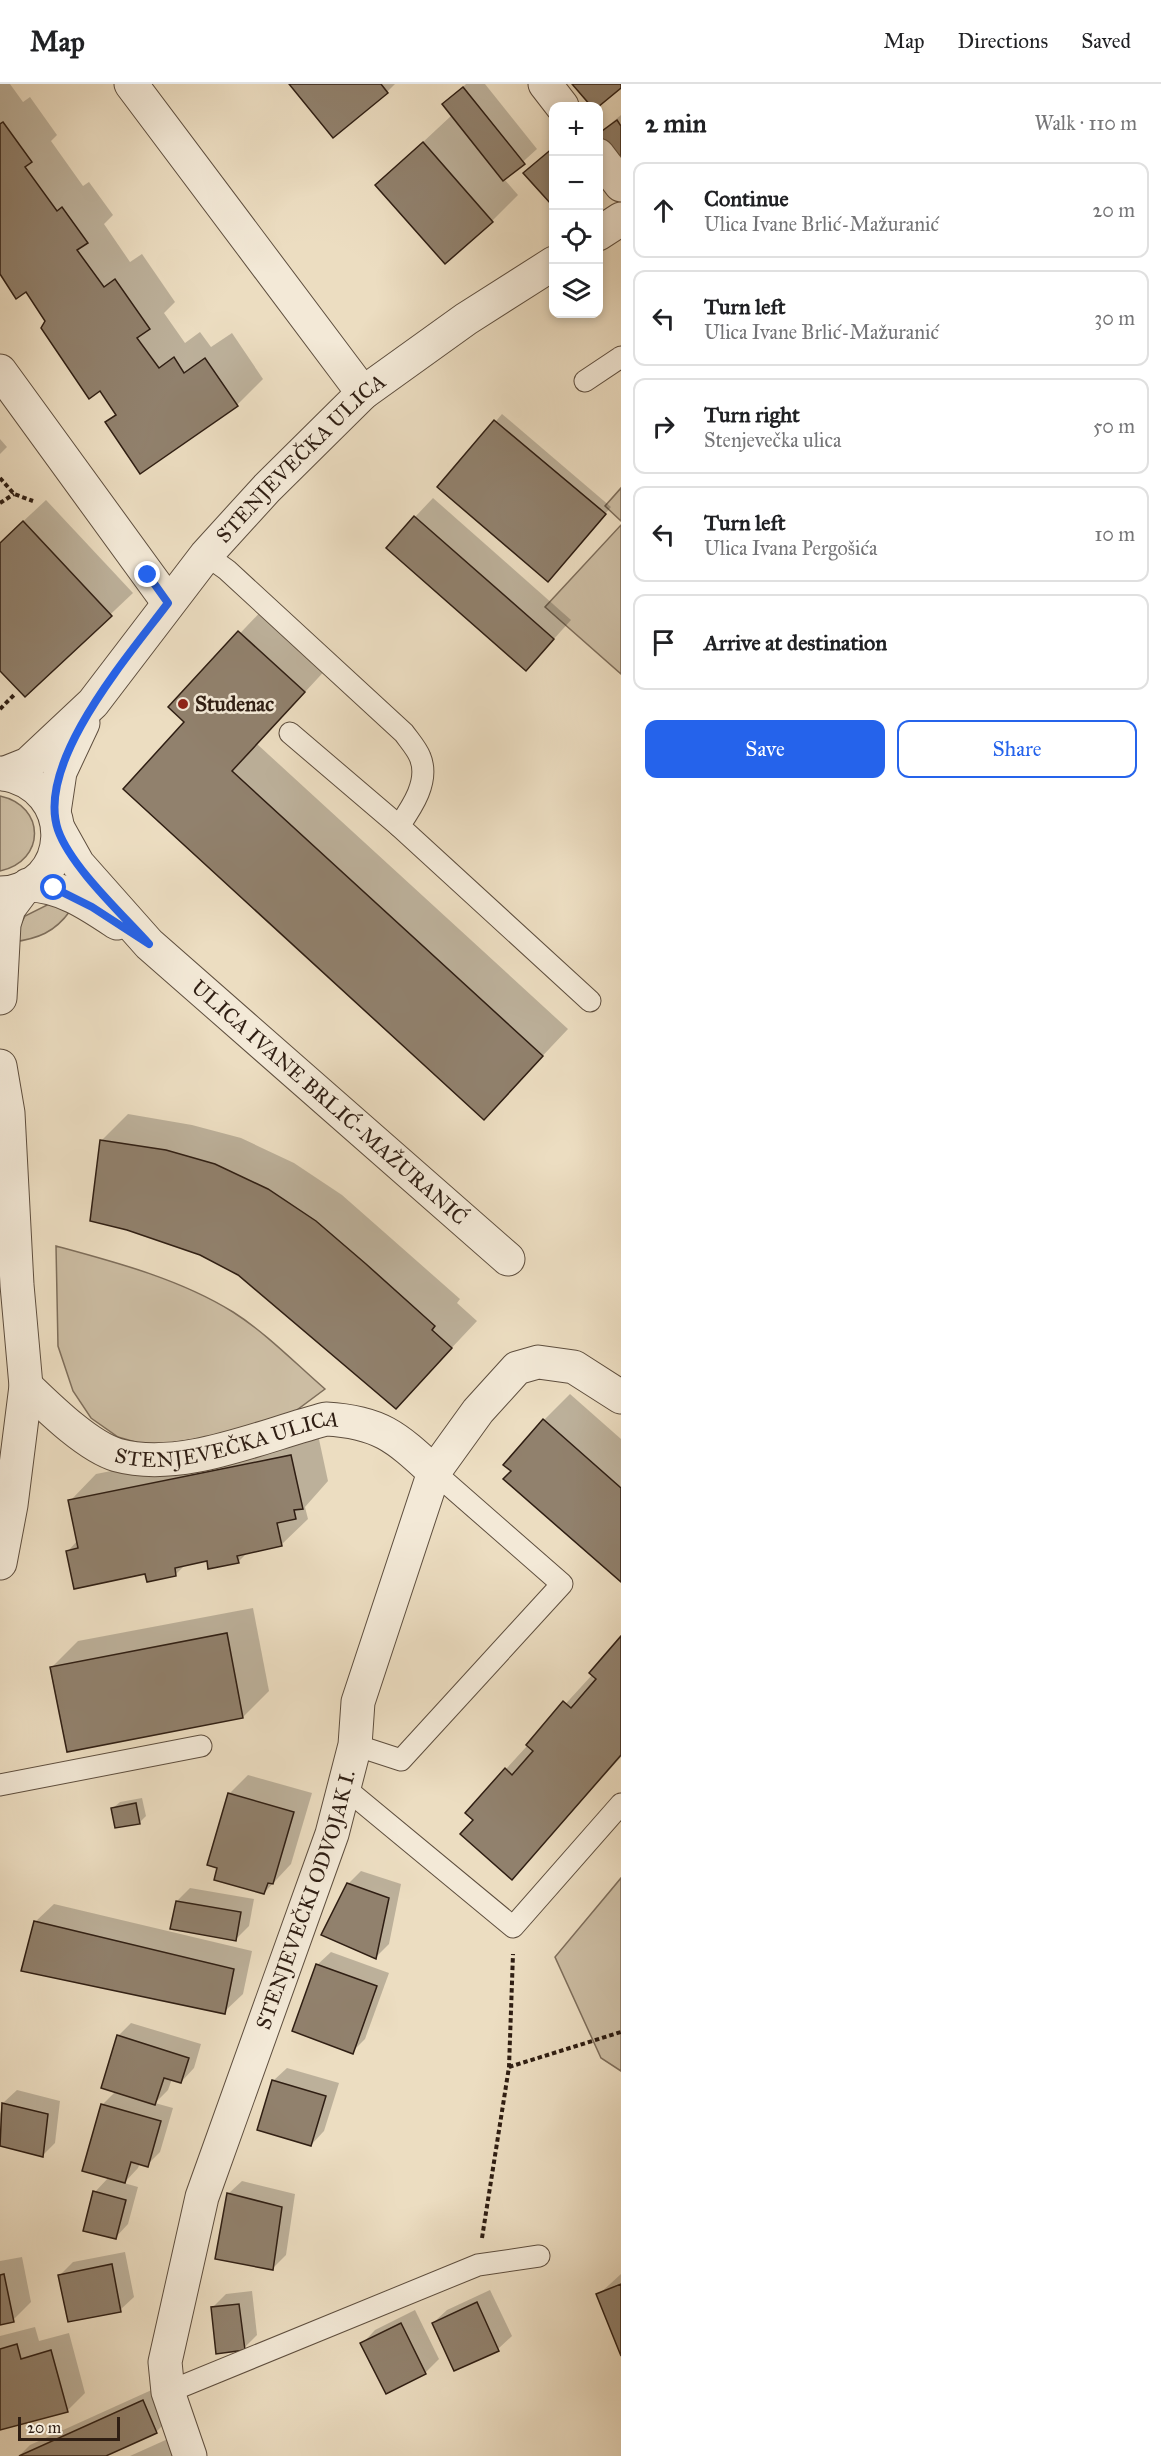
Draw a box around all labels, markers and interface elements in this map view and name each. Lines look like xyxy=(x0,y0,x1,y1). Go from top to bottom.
text: Map xyxy=(30,24,85,59)
text: Map xyxy=(884,28,925,54)
text: Directions xyxy=(958,28,1048,54)
text: Saved xyxy=(1081,28,1131,54)
map controls xyxy=(549,102,603,318)
button: + xyxy=(549,102,603,156)
text: 2 min xyxy=(645,107,706,139)
text: Walk · 110 m xyxy=(1034,111,1137,135)
button: − xyxy=(549,156,603,210)
text: Continue xyxy=(704,185,789,212)
icon: ahead xyxy=(647,194,680,227)
text: 20 m xyxy=(1092,198,1135,222)
button: locate xyxy=(549,210,603,264)
text: Ulica Ivane Brlić-Mažuranić xyxy=(704,212,939,236)
button: layers xyxy=(549,264,603,318)
text: Turn left xyxy=(704,293,786,320)
icon: left xyxy=(647,302,680,335)
text: 30 m xyxy=(1094,306,1135,330)
text: Ulica Ivane Brlić-Mažuranić xyxy=(704,320,939,344)
street label: STENJEVEČKA ULICA xyxy=(210,368,391,548)
text: Turn right xyxy=(704,401,800,428)
icon: right xyxy=(647,410,680,443)
text: 50 m xyxy=(1093,414,1135,438)
text: Stenjevečka ulica xyxy=(704,428,841,452)
text: Turn left xyxy=(704,509,786,536)
icon: left xyxy=(647,518,680,551)
text: 10 m xyxy=(1094,522,1135,546)
text: Ulica Ivana Pergošića xyxy=(704,536,877,560)
route end xyxy=(134,561,160,587)
icon: arrive xyxy=(647,626,680,659)
text: Arrive at destination xyxy=(704,629,887,656)
place label: Studenac xyxy=(195,691,274,717)
marker: Studenac xyxy=(176,697,190,711)
button: Save xyxy=(645,720,885,778)
button: Share xyxy=(897,720,1137,778)
route start xyxy=(40,874,66,900)
street label: ULICA IVANE BRLIĆ-MAŽURANIĆ xyxy=(186,974,473,1230)
street label: STENJEVEČKA ULICA xyxy=(112,1406,340,1473)
street label: STENJEVEČKI ODVOJAK I. xyxy=(250,1767,361,2033)
scale bar xyxy=(18,2414,120,2442)
text: 20 m xyxy=(27,2418,61,2437)

